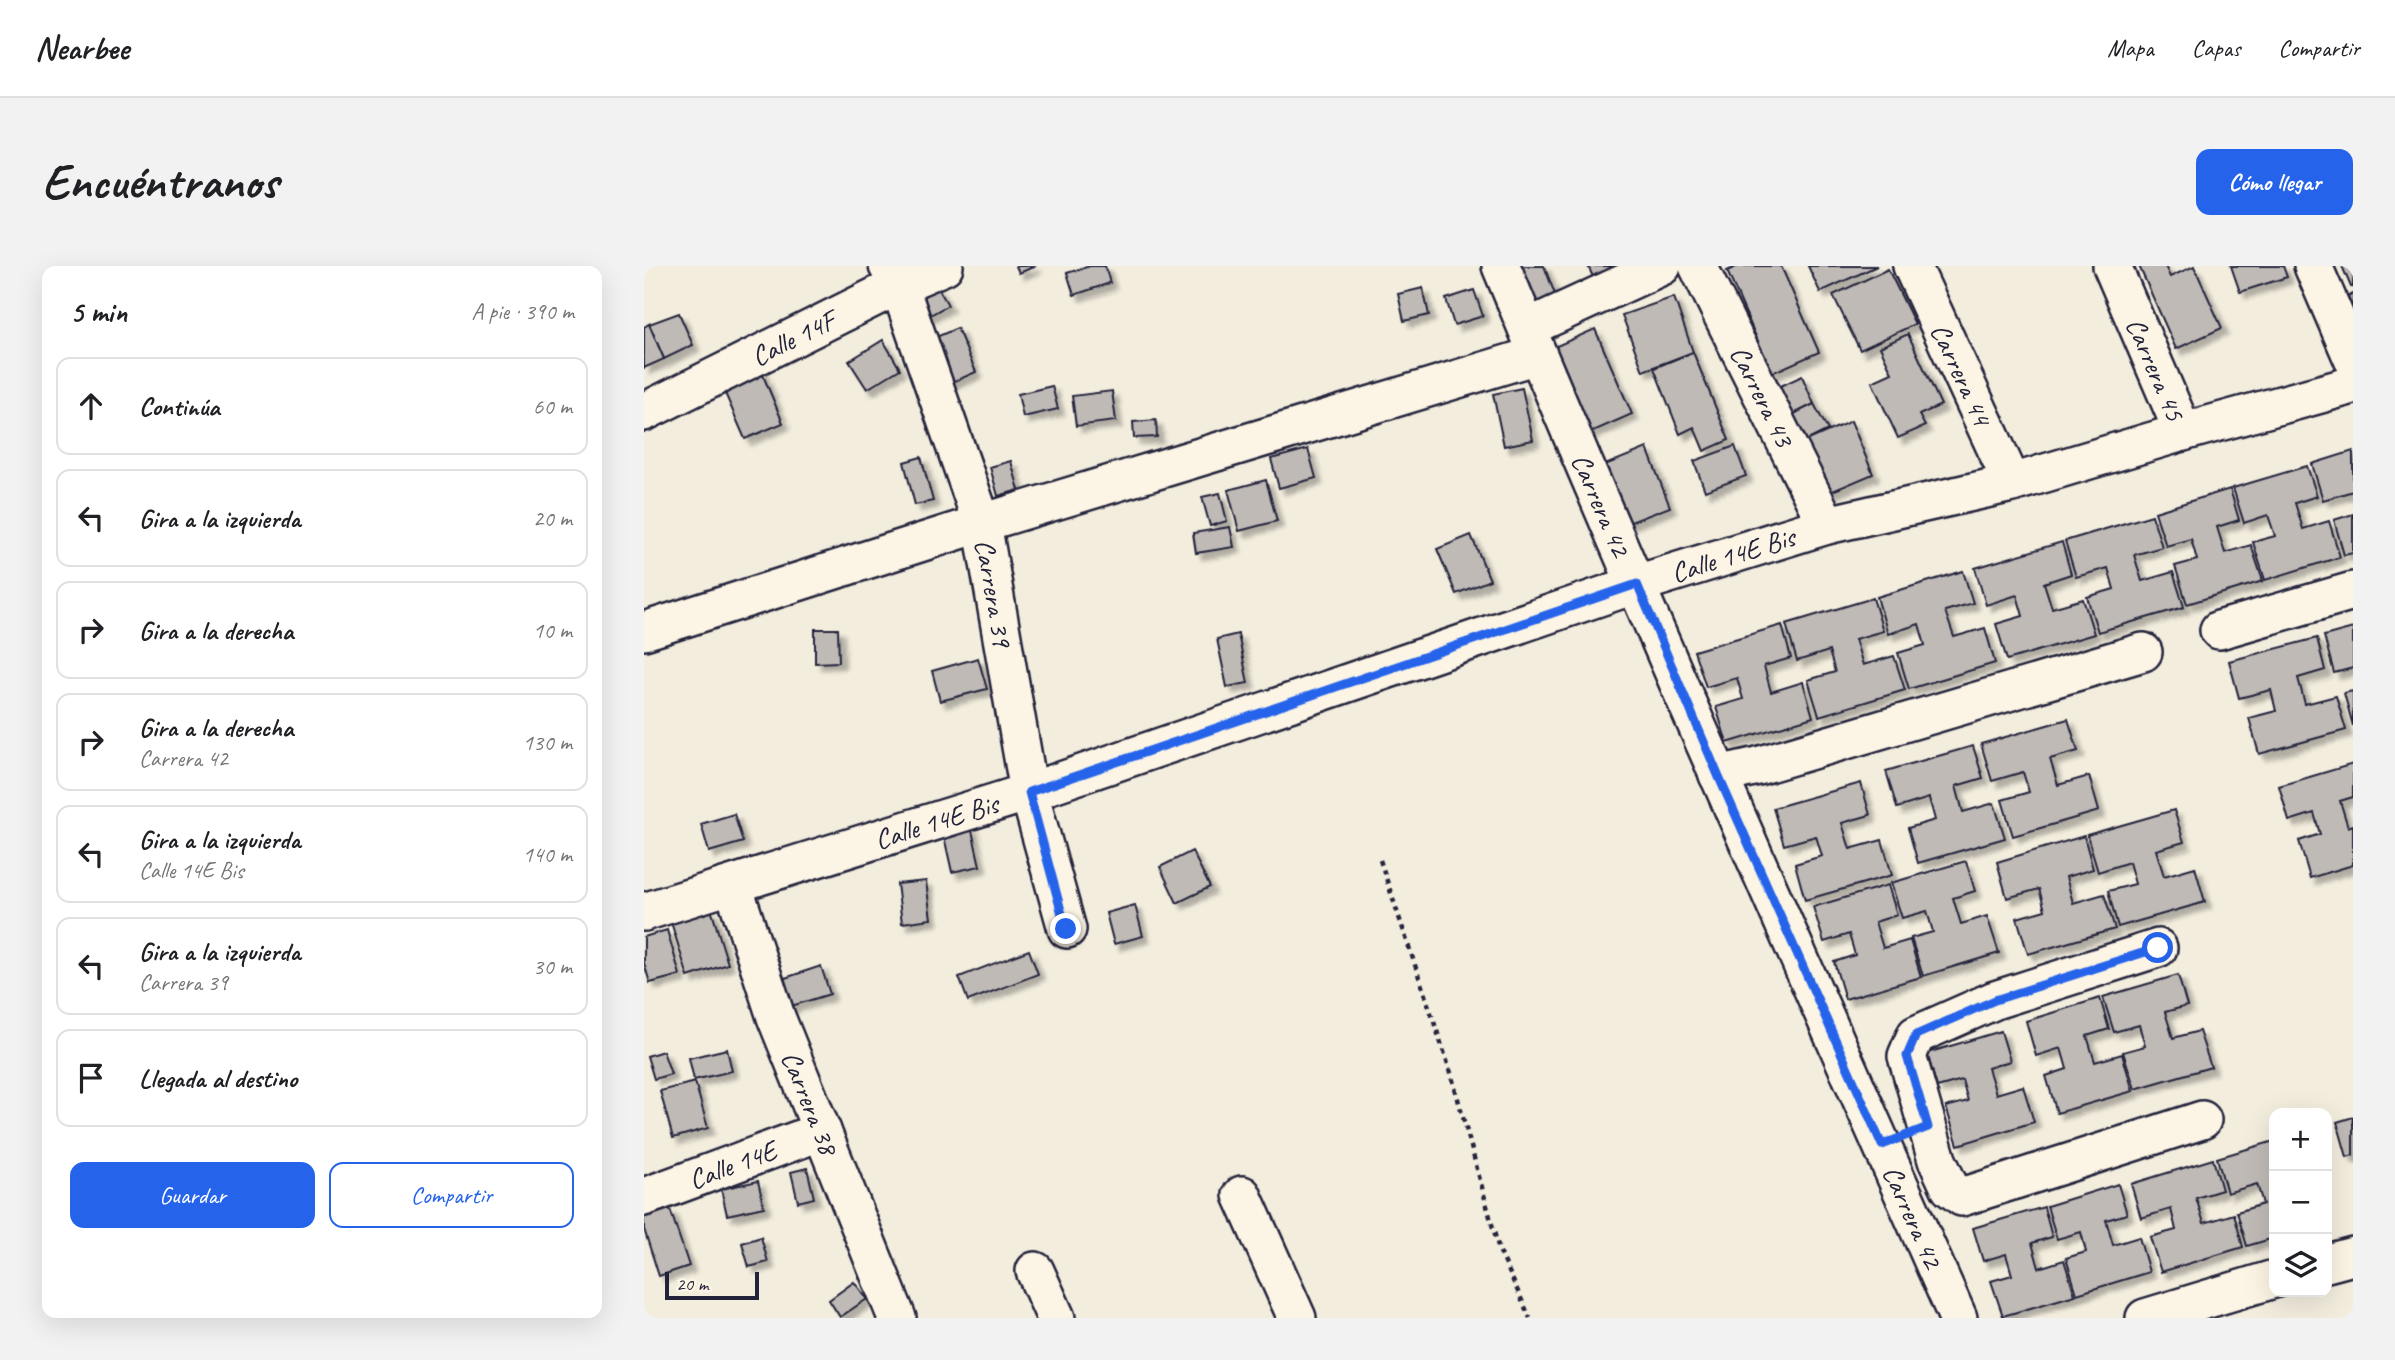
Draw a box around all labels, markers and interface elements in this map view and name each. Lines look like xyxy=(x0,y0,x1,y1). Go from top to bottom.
text: Nearbee xyxy=(35,27,129,69)
text: Mapa xyxy=(2107,33,2154,63)
text: Capas xyxy=(2192,33,2240,63)
text: Compartir xyxy=(2278,33,2360,63)
button: Cómo llegar xyxy=(2196,149,2353,215)
text: Encuéntranos xyxy=(42,151,278,213)
text: 5 min xyxy=(70,293,127,331)
text: A pie · 390 m xyxy=(471,297,574,326)
street label: Calle 14F xyxy=(745,300,846,374)
street label: Carrera 45 xyxy=(2118,312,2194,427)
street label: Carrera 44 xyxy=(1923,318,2001,433)
street label: Carrera 43 xyxy=(1722,340,1803,454)
icon: ahead xyxy=(72,387,110,425)
text: Continúa xyxy=(139,390,220,423)
text: 60 m xyxy=(533,392,572,421)
street label: Carrera 42 xyxy=(1564,448,1639,564)
icon: left xyxy=(72,499,110,537)
text: Gira a la izquierda xyxy=(139,502,300,535)
text: 20 m xyxy=(533,504,572,533)
street label: Calle 14E Bis xyxy=(1667,518,1801,590)
street label: Carrera 39 xyxy=(967,537,1021,652)
icon: right xyxy=(72,611,110,649)
text: Gira a la derecha xyxy=(139,614,293,647)
text: 10 m xyxy=(533,616,572,645)
text: Gira a la derecha xyxy=(139,711,293,744)
icon: right xyxy=(72,723,110,761)
text: 130 m xyxy=(523,728,572,757)
text: Carrera 42 xyxy=(139,744,228,773)
street label: Calle 14E Bis xyxy=(870,785,1005,857)
text: Gira a la izquierda xyxy=(139,823,300,856)
icon: left xyxy=(72,835,110,873)
text: 140 m xyxy=(523,840,572,869)
text: Calle 14E Bis xyxy=(139,856,244,885)
route end xyxy=(1050,913,1081,944)
route start xyxy=(2142,932,2173,963)
text: Gira a la izquierda xyxy=(139,935,300,968)
icon: left xyxy=(72,947,110,985)
text: 30 m xyxy=(533,952,572,981)
text: Carrera 39 xyxy=(139,968,228,997)
street label: Carrera 38 xyxy=(773,1046,847,1162)
icon: arrive xyxy=(72,1059,110,1097)
text: Llegada al destino xyxy=(139,1062,297,1095)
map controls xyxy=(2269,1108,2332,1297)
button: + xyxy=(2269,1108,2332,1171)
street label: Calle 14E xyxy=(684,1131,784,1197)
street label: Carrera 42 xyxy=(1875,1160,1952,1275)
button: Guardar xyxy=(70,1162,315,1228)
button: Compartir xyxy=(329,1162,574,1228)
button: − xyxy=(2269,1171,2332,1234)
button: layers xyxy=(2269,1234,2332,1297)
scale bar xyxy=(665,1269,760,1301)
text: 20 m xyxy=(676,1272,708,1296)

